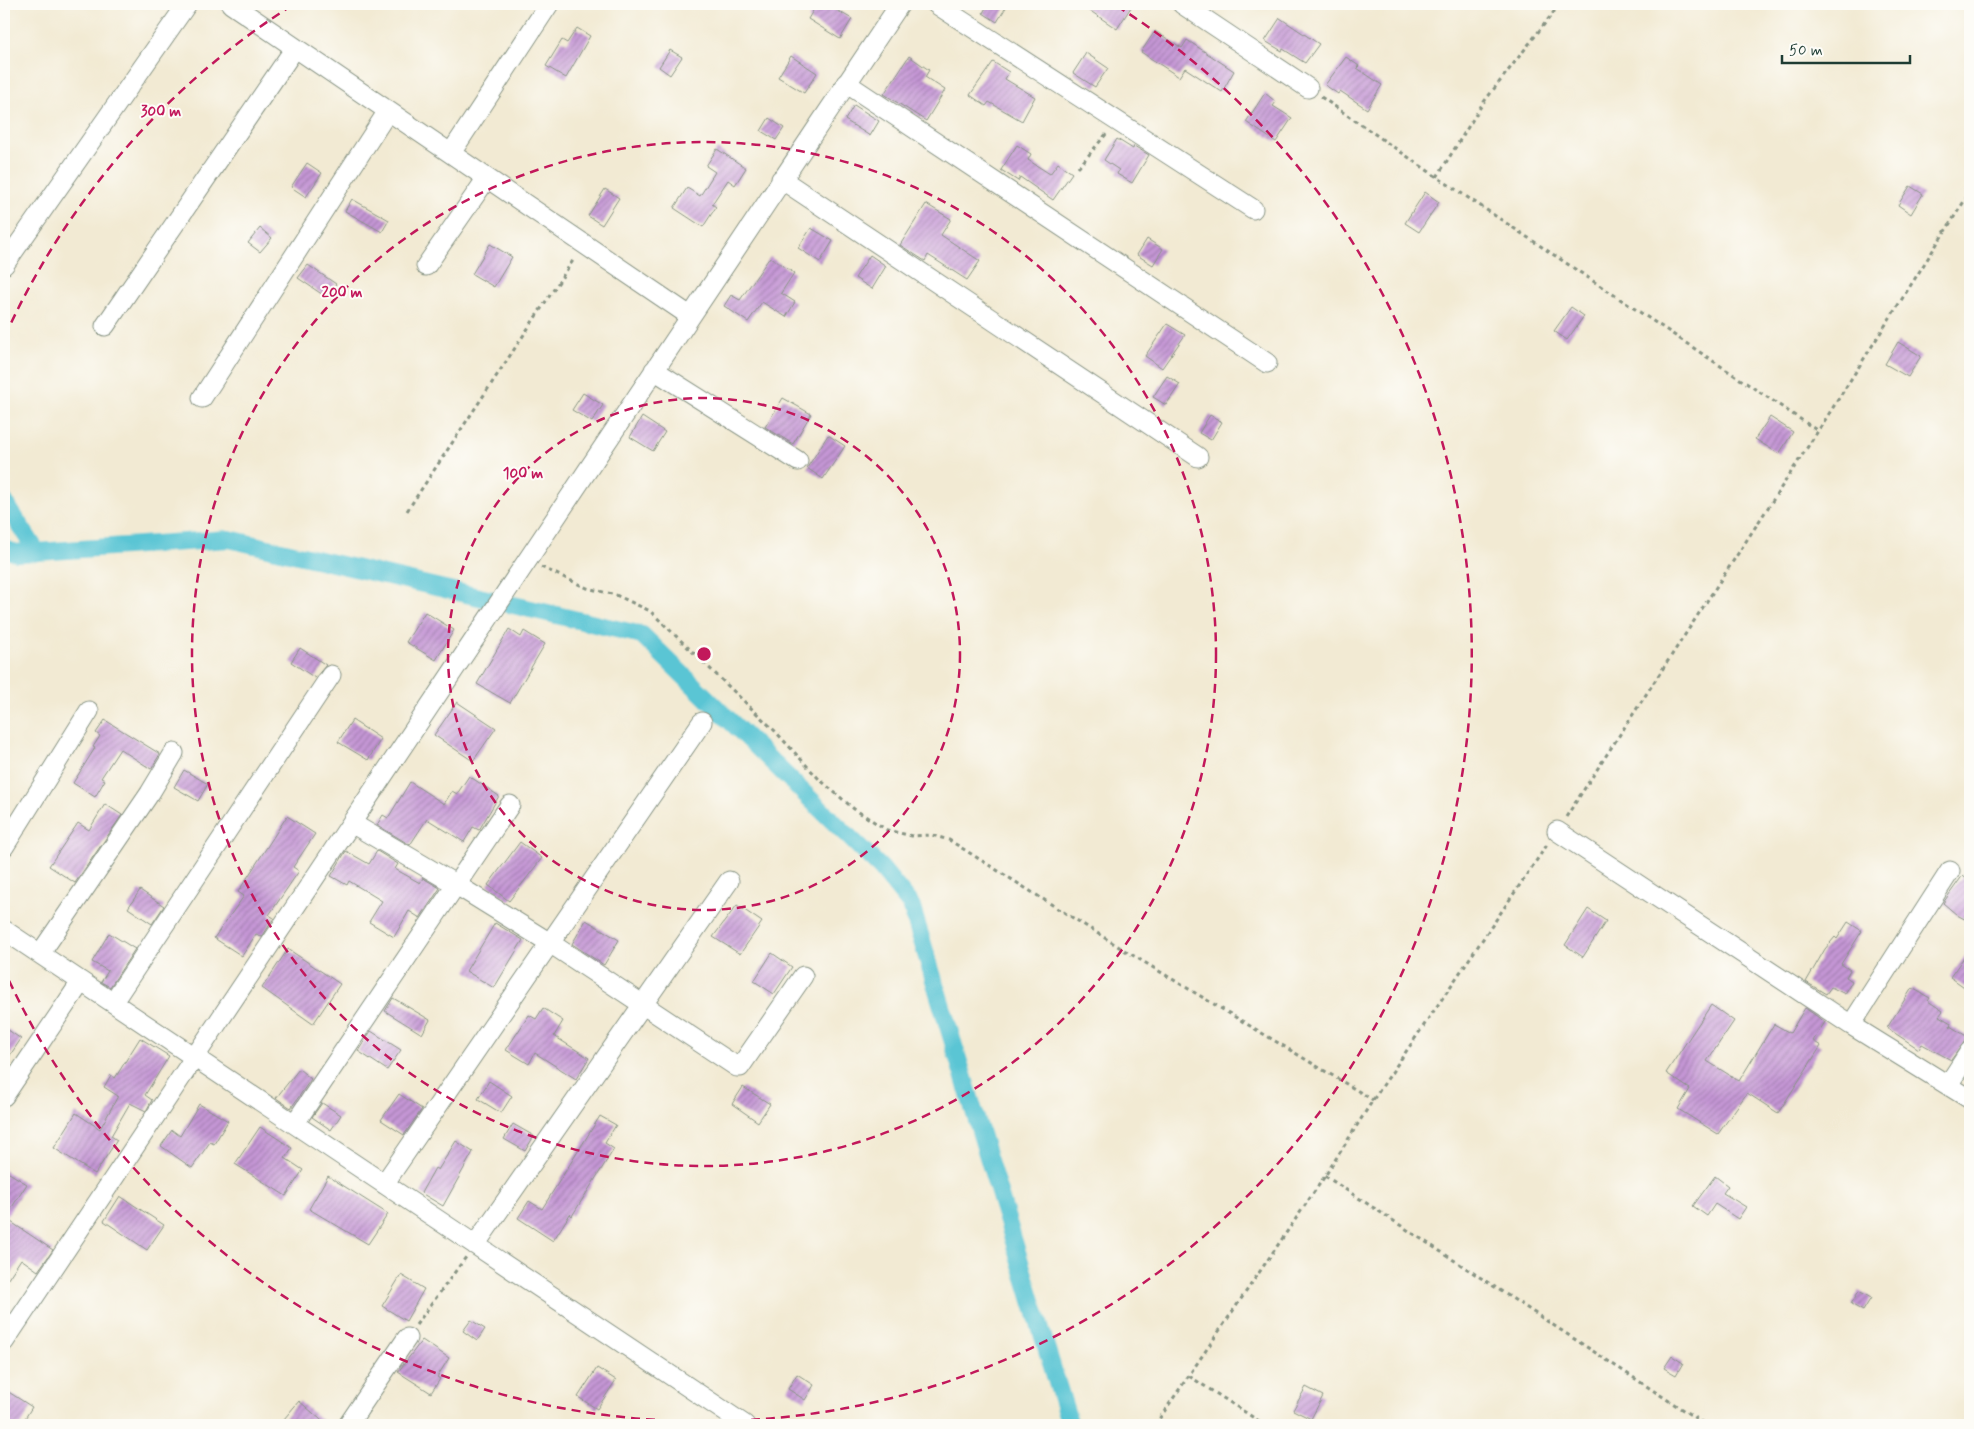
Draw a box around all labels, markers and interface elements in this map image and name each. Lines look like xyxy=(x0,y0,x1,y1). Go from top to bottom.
scale bar xyxy=(1782,32,1909,64)
text: 50 m xyxy=(1789,41,1823,61)
text: 300 m xyxy=(141,102,181,122)
text: 200 m xyxy=(322,283,363,303)
text: 100 m xyxy=(503,464,543,484)
centre of rings xyxy=(695,645,713,663)

